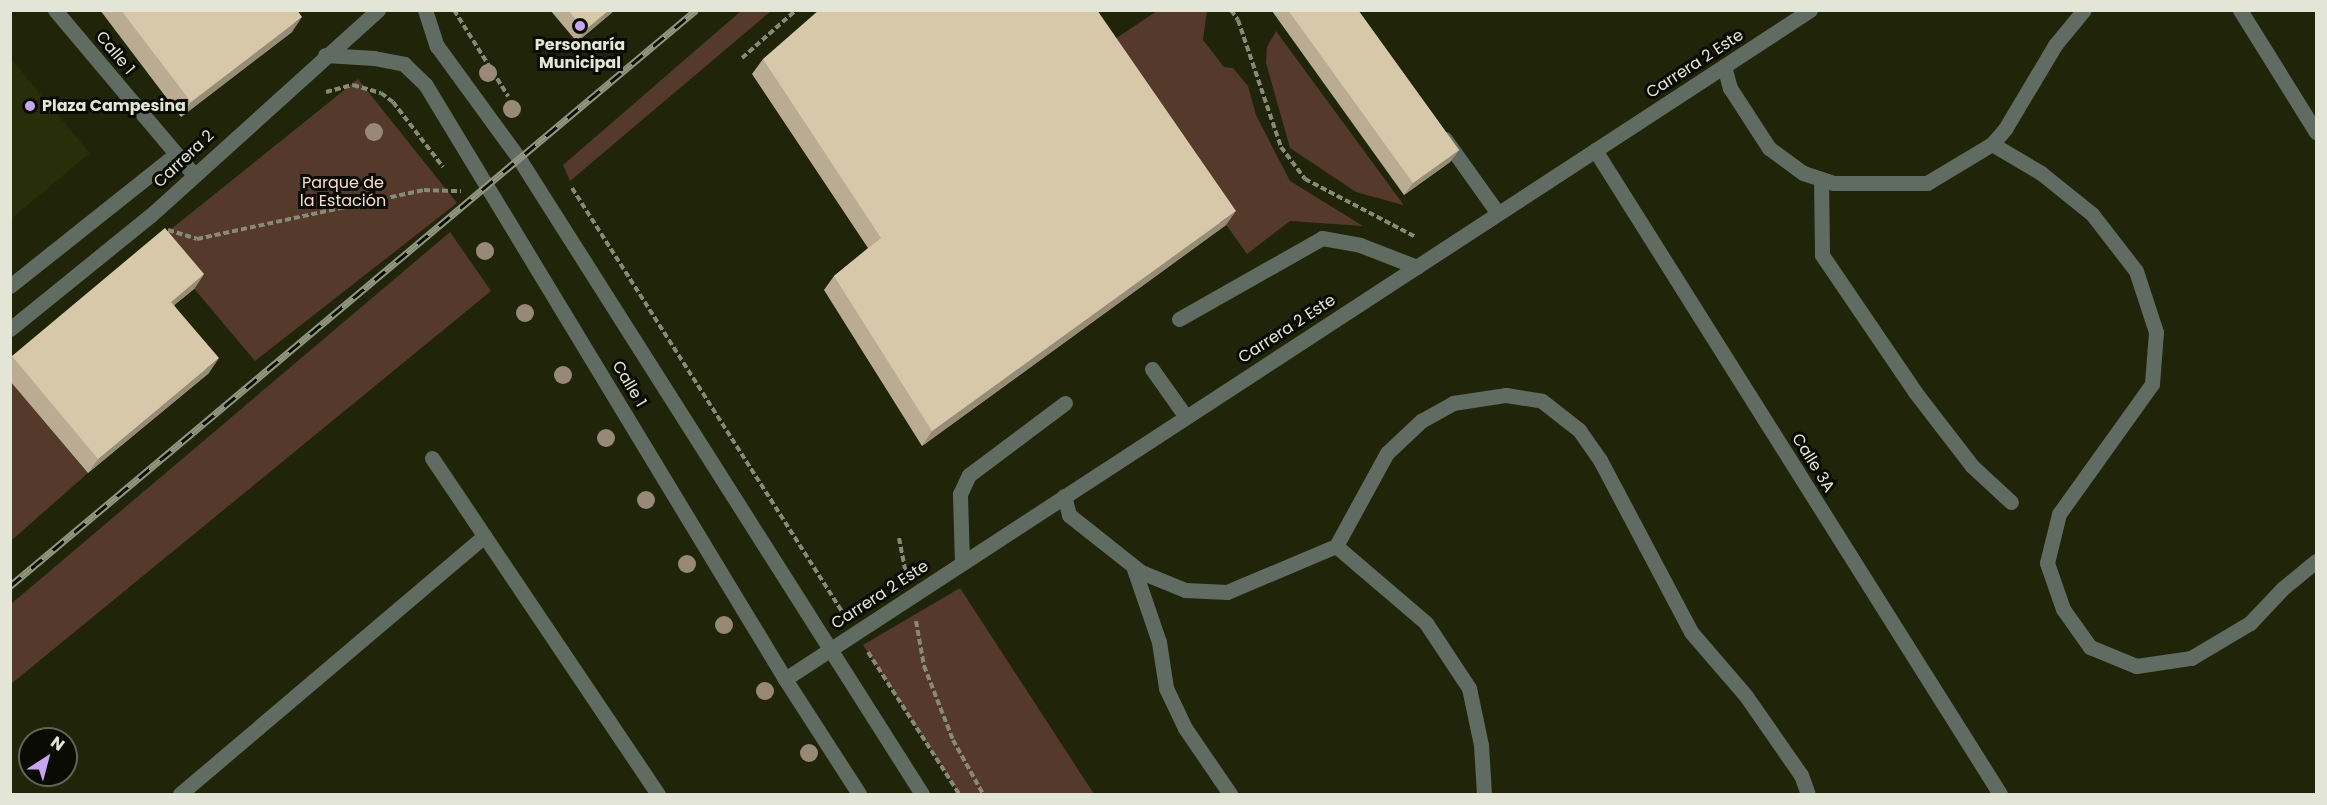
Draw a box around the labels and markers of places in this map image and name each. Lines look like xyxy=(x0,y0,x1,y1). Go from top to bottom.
marker: Personaría Municipal xyxy=(573,19,587,33)
place label: Personaría Municipal xyxy=(535,35,625,73)
place label: Plaza Campesina xyxy=(42,96,186,116)
marker: Plaza Campesina xyxy=(23,99,37,113)

